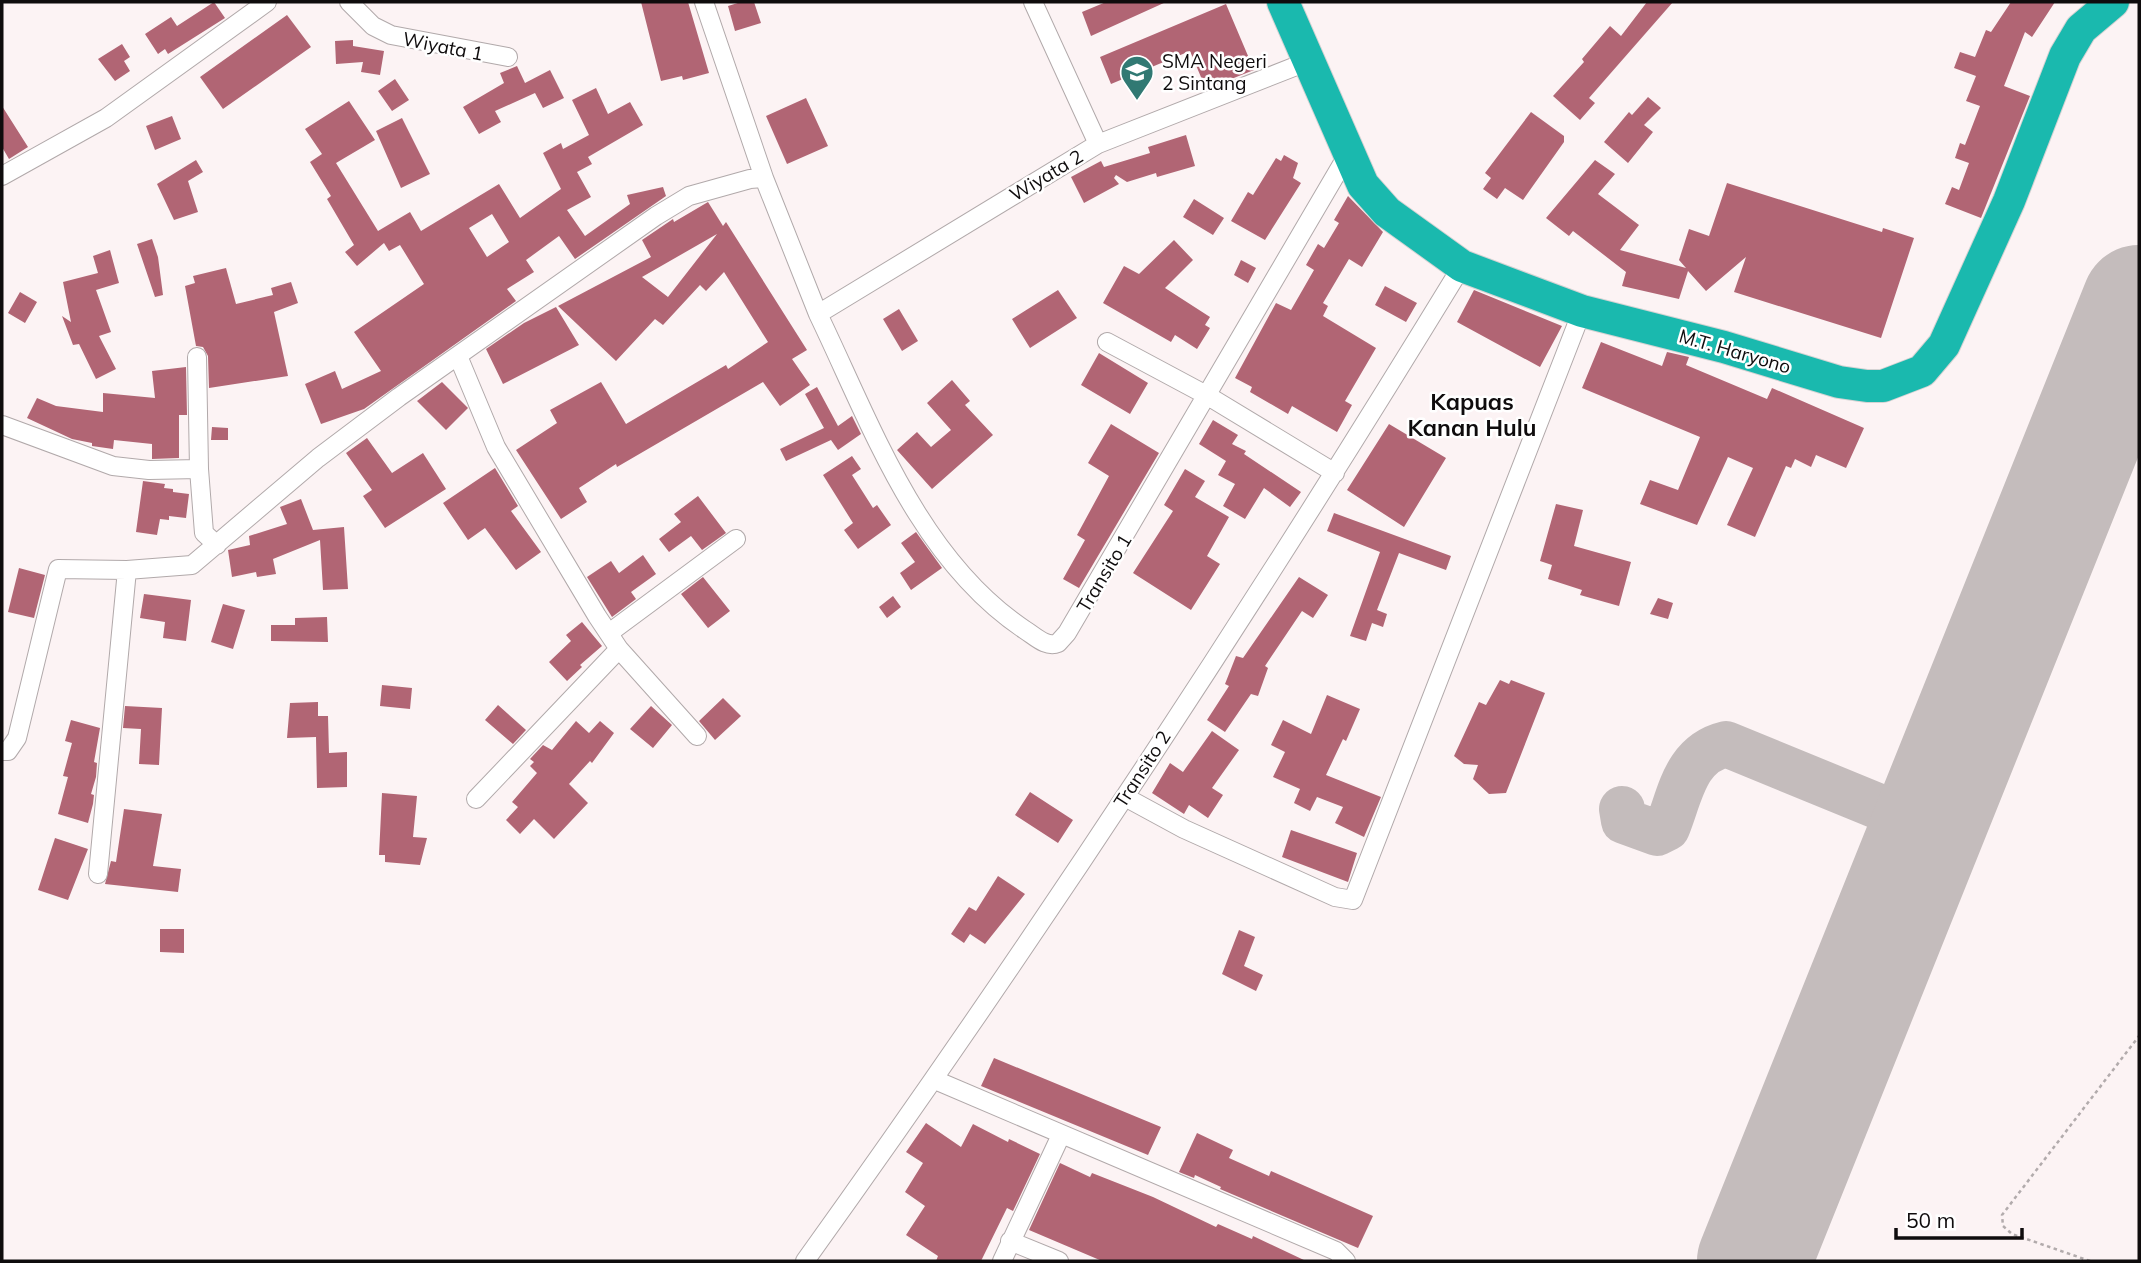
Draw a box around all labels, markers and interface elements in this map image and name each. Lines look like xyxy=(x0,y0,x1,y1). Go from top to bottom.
street label: Wiyata 1 xyxy=(401,26,485,66)
place label: SMA Negeri 2 Sintang xyxy=(1162,49,1267,95)
school or university icon: SMA Negeri 2 Sintang xyxy=(1118,53,1156,102)
street label: Wiyata 2 xyxy=(1005,144,1087,206)
street label: M.T. Haryono xyxy=(1676,324,1794,378)
district label: Kapuas Kanan Hulu xyxy=(1407,387,1537,442)
street label: Transito 1 xyxy=(1071,529,1137,617)
street label: Transito 2 xyxy=(1108,726,1176,812)
scale bar xyxy=(1896,1196,2022,1240)
text: 50 m xyxy=(1906,1207,1955,1233)

